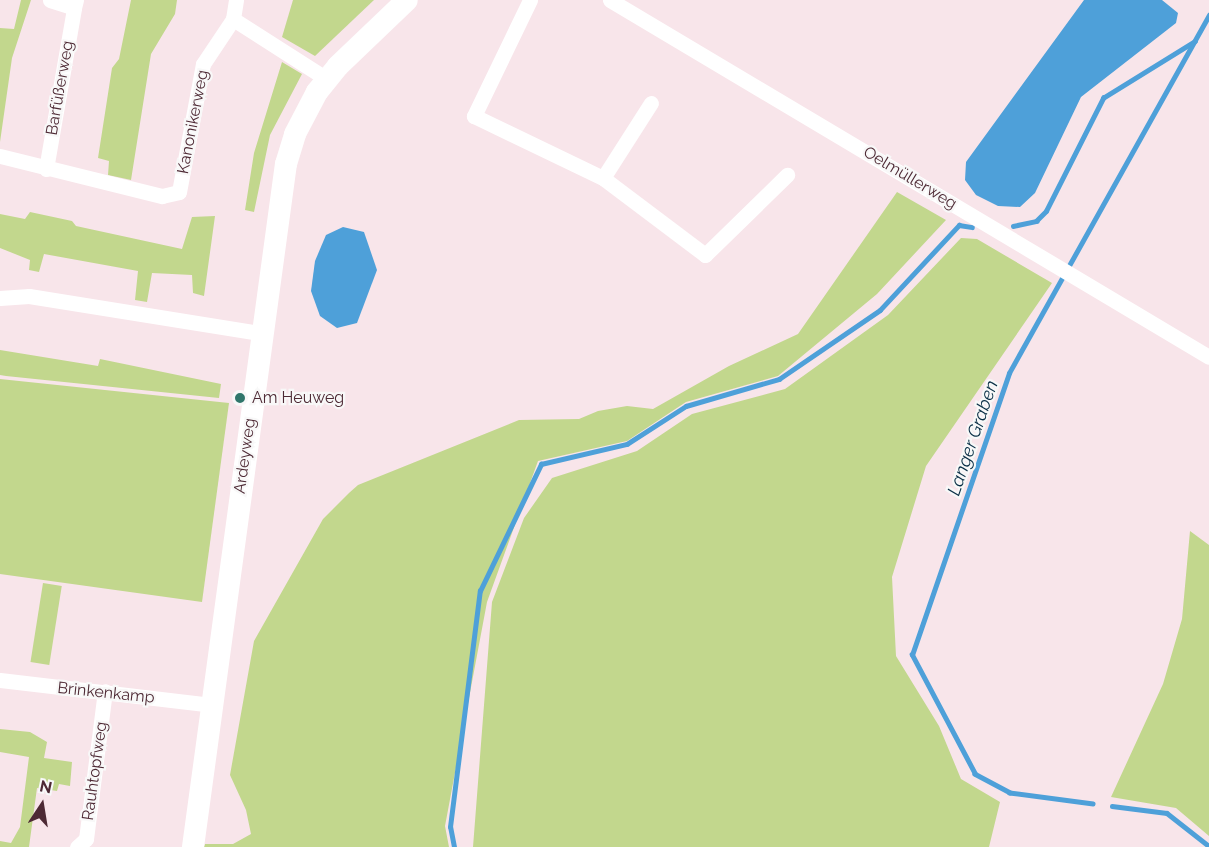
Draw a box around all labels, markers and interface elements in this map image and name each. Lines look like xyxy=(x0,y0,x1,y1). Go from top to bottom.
street label: Barfüßerweg xyxy=(42,39,78,137)
street label: Kanonikerweg xyxy=(173,68,213,176)
street label: Oelmüllerweg xyxy=(860,143,960,213)
water label: Langer Graben xyxy=(943,377,1003,499)
place label: Am Heuweg xyxy=(252,388,344,408)
marker: Am Heuweg xyxy=(233,391,247,405)
street label: Ardeyweg xyxy=(230,417,260,495)
street label: Brinkenkamp xyxy=(56,678,156,708)
street label: Rauhtopfweg xyxy=(79,720,111,822)
north arrow xyxy=(12,775,72,835)
text: N xyxy=(38,776,54,797)

